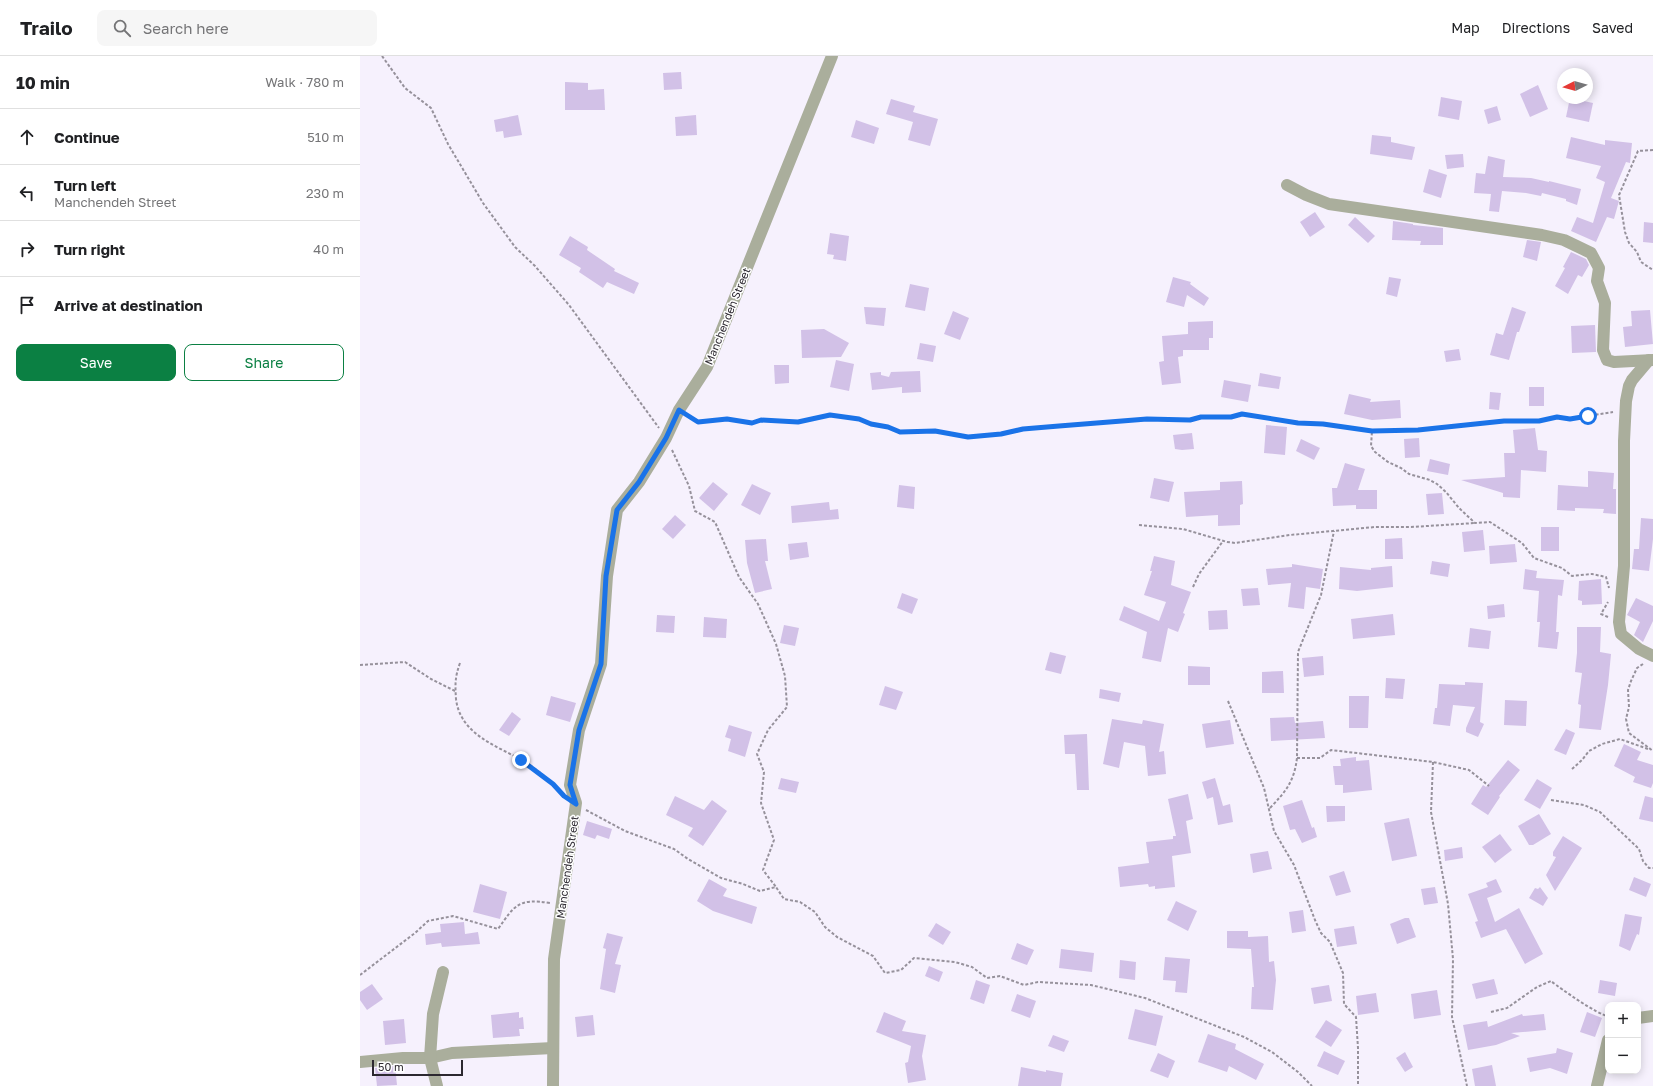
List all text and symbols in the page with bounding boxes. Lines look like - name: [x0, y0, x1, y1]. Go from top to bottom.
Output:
- search box: [97, 10, 377, 46]
- text: Trailo: [20, 16, 73, 39]
- icon: search: [111, 17, 133, 39]
- text: Search here: [143, 19, 229, 37]
- text: Map: [1451, 19, 1480, 36]
- text: Directions: [1502, 19, 1570, 36]
- text: Saved: [1592, 19, 1633, 36]
- north arrow: [1557, 68, 1593, 104]
- text: 10 min: [16, 72, 70, 93]
- text: Walk · 780 m: [265, 74, 344, 90]
- icon: ahead: [16, 126, 38, 148]
- text: Continue: [54, 128, 120, 146]
- text: 510 m: [307, 129, 344, 145]
- text: Turn left: [54, 176, 116, 194]
- icon: left: [16, 182, 38, 204]
- text: 230 m: [306, 185, 344, 201]
- text: Manchendeh Street: [54, 194, 176, 210]
- icon: right: [16, 238, 38, 260]
- text: Turn right: [54, 240, 125, 258]
- text: 40 m: [313, 241, 344, 257]
- street label: Manchendeh Street: [702, 266, 752, 366]
- icon: arrive: [16, 294, 38, 316]
- text: Arrive at destination: [54, 296, 203, 314]
- button: Save: [16, 344, 176, 381]
- button: Share: [184, 344, 344, 381]
- route start: [1579, 407, 1597, 425]
- route end: [512, 751, 530, 769]
- street label: Manchendeh Street: [553, 815, 581, 919]
- map controls: [1605, 1002, 1641, 1074]
- button: +: [1605, 1002, 1641, 1038]
- button: −: [1605, 1038, 1641, 1074]
- scale bar: [372, 1058, 463, 1077]
- text: 50 m: [378, 1060, 404, 1073]

